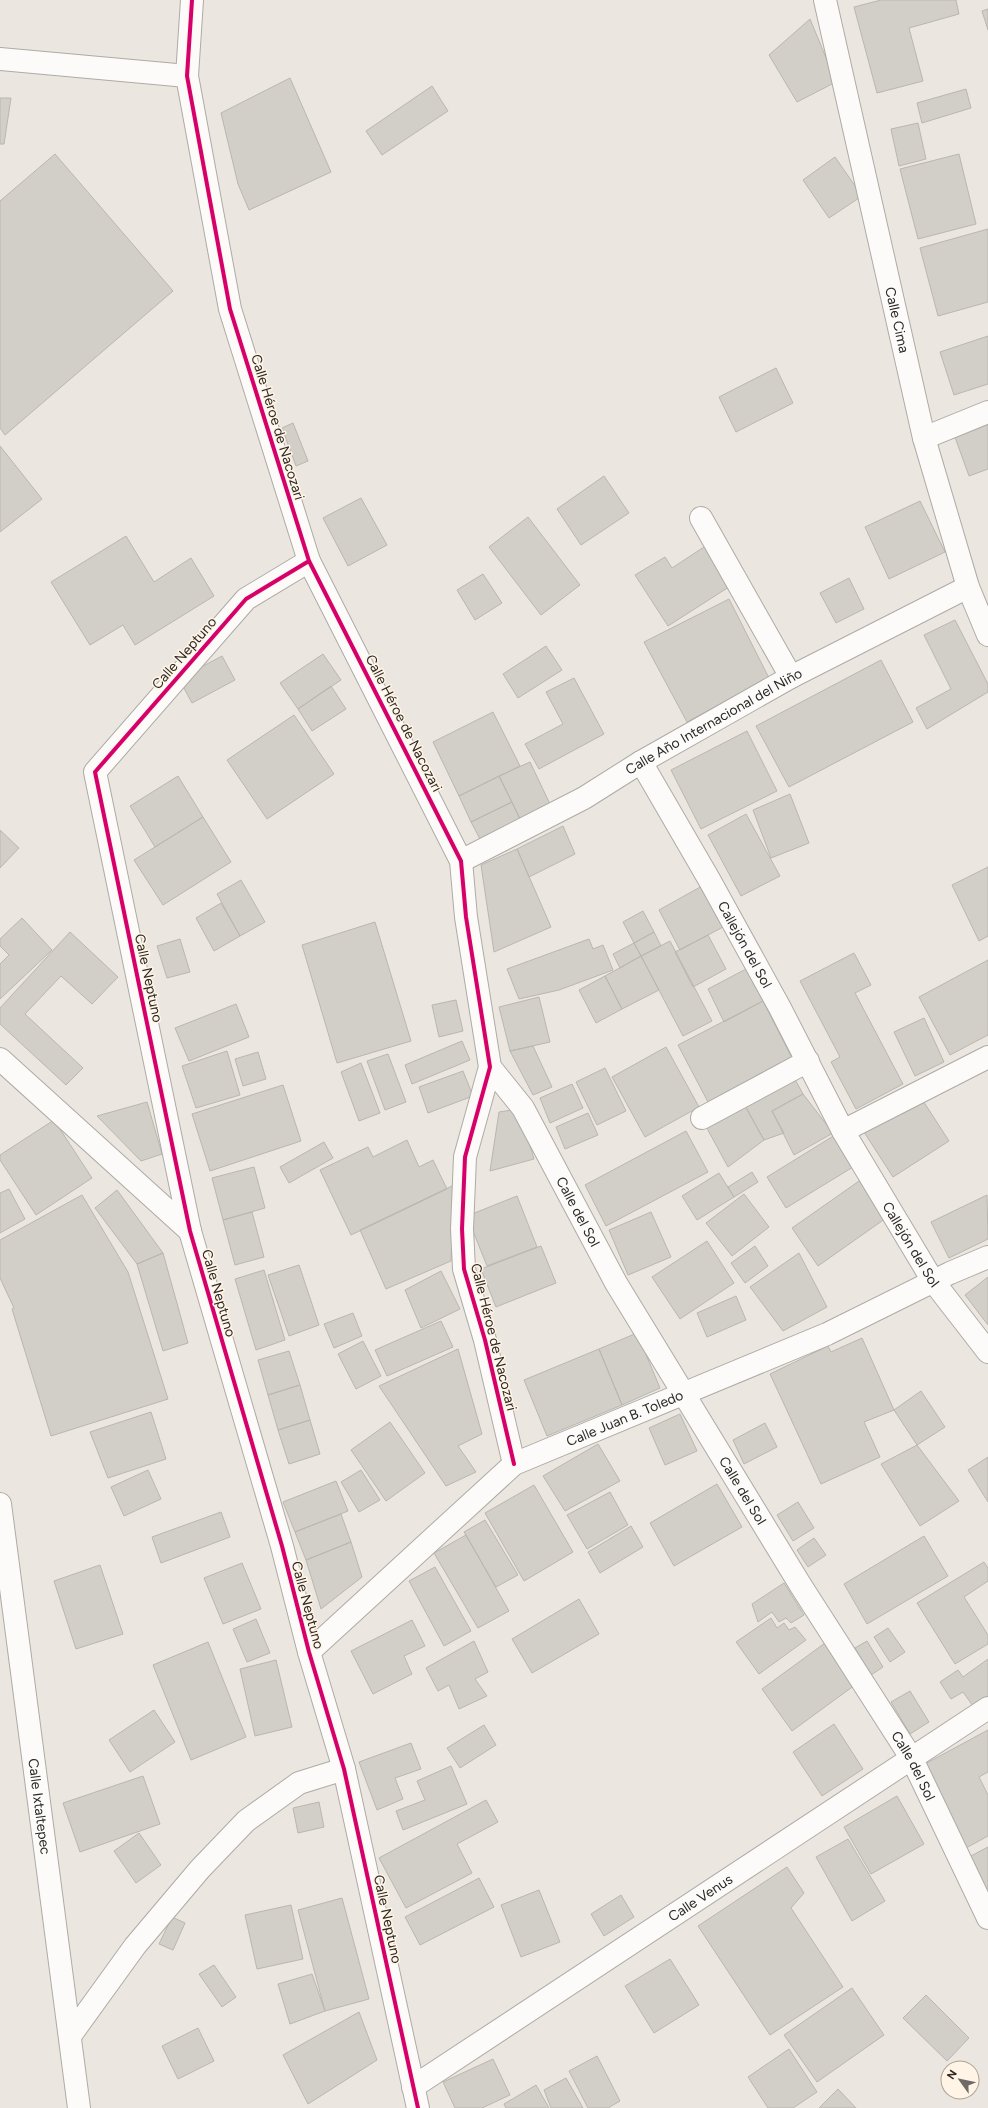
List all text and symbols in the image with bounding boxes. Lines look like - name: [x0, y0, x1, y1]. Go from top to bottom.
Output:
- street label: Calle Cima: [881, 285, 912, 355]
- street label: Calle Héroe de Nacozari: [247, 352, 308, 502]
- street label: Calle Neptuno: [148, 614, 220, 693]
- street label: Calle Héroe de Nacozari: [362, 652, 446, 795]
- street label: Calle Año Internacional del Niño: [622, 665, 805, 779]
- street label: Callejón del Sol: [714, 898, 775, 991]
- street label: Calle Neptuno: [131, 932, 166, 1024]
- street label: Calle del Sol: [552, 1174, 603, 1250]
- street label: Callejón del Sol: [878, 1199, 943, 1291]
- street label: Calle Neptuno: [198, 1247, 239, 1339]
- street label: Calle Héroe de Nacozari: [467, 1262, 520, 1413]
- street label: Calle Juan B. Toledo: [564, 1387, 686, 1450]
- street label: Calle del Sol: [715, 1454, 770, 1528]
- street label: Calle Neptuno: [288, 1559, 327, 1651]
- street label: Calle del Sol: [887, 1728, 939, 1804]
- street label: Calle Ixtaltepec: [24, 1757, 54, 1856]
- street label: Calle Venus: [665, 1871, 736, 1925]
- street label: Calle Neptuno: [370, 1873, 405, 1965]
- north arrow: [940, 2060, 980, 2100]
- text: N: [944, 2068, 960, 2082]

